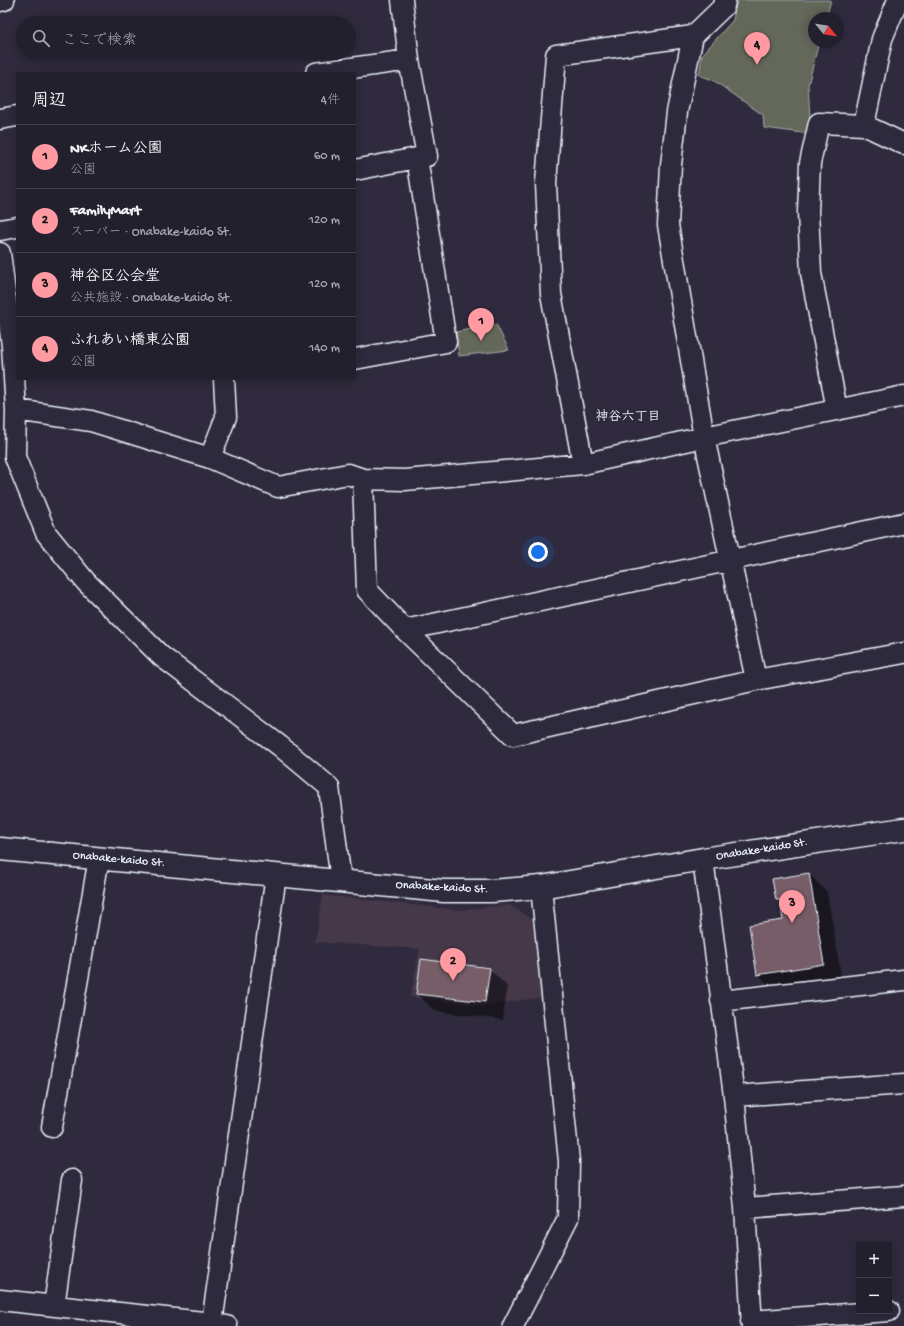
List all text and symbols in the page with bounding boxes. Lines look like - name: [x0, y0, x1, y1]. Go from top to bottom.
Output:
- north arrow: [808, 12, 844, 48]
- search box: [16, 16, 356, 60]
- icon: search: [30, 27, 52, 49]
- text: ここで検索: [62, 32, 137, 50]
- pin: 4: [744, 32, 770, 65]
- text: 周辺: [32, 92, 66, 112]
- text: 4件: [321, 93, 340, 108]
- text: NKホーム公園: [70, 140, 162, 158]
- text: 1: [42, 149, 48, 164]
- text: 60 m: [314, 149, 340, 164]
- text: 公園: [70, 163, 96, 178]
- text: FamilyMart: [70, 202, 141, 220]
- text: 2: [42, 213, 48, 228]
- text: 120 m: [309, 213, 340, 228]
- text: スーパー · Onabake-kaido St.: [70, 225, 232, 240]
- text: 神谷区公会堂: [70, 268, 160, 286]
- text: 3: [42, 277, 48, 292]
- text: 120 m: [309, 277, 340, 292]
- text: 公共施設 · Onabake-kaido St.: [70, 291, 233, 306]
- pin: 1: [468, 308, 494, 341]
- text: ふれあい橋東公園: [70, 332, 190, 350]
- text: 4: [42, 341, 48, 356]
- text: 140 m: [309, 341, 340, 356]
- text: 公園: [70, 355, 96, 370]
- district label: 神谷六丁目: [595, 409, 661, 425]
- your location: [528, 542, 548, 562]
- street label: Onabake-kaido St.: [715, 836, 809, 864]
- street label: Onabake-kaido St.: [72, 849, 166, 871]
- street label: Onabake-kaido St.: [395, 879, 489, 897]
- pin: 3: [779, 890, 805, 923]
- pin: 2: [440, 948, 466, 981]
- map controls: [856, 1242, 892, 1314]
- button: +: [856, 1242, 892, 1278]
- button: −: [856, 1278, 892, 1314]

